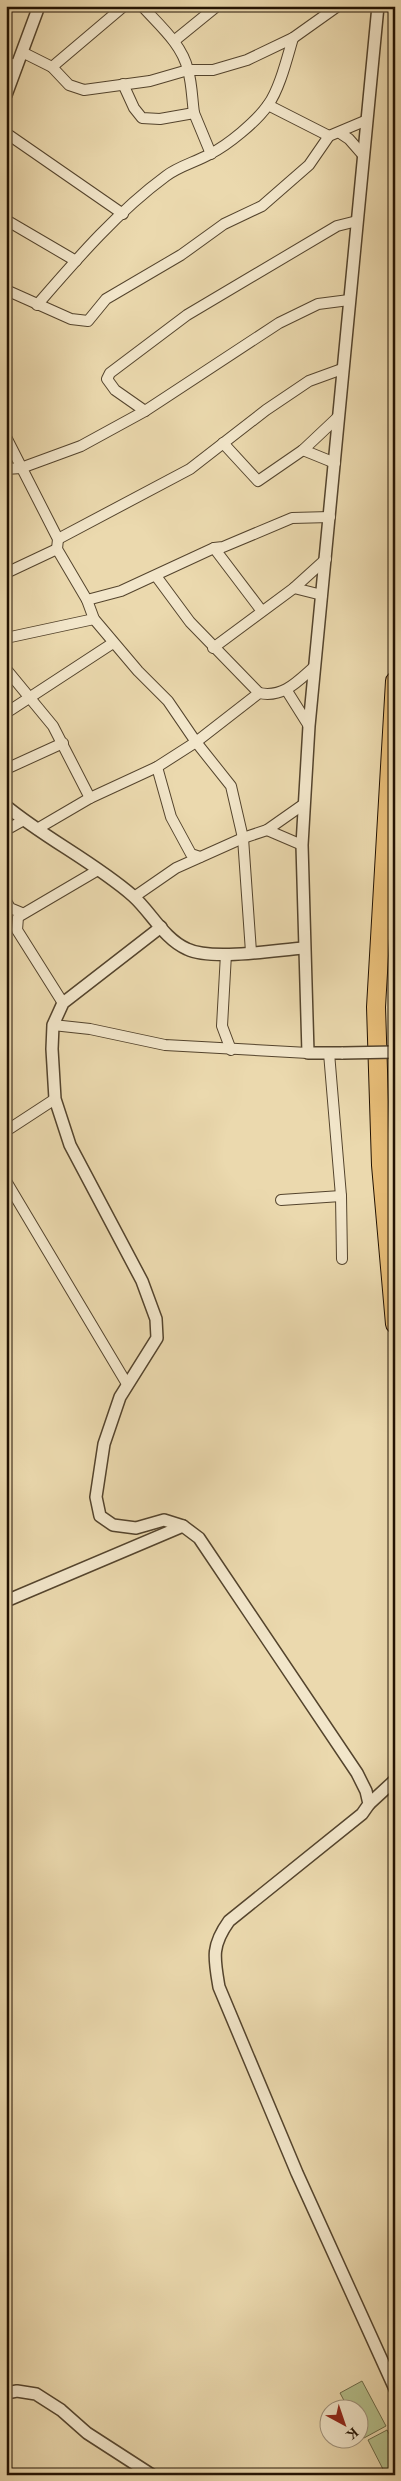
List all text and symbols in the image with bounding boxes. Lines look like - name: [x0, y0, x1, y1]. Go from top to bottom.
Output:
- north arrow: [318, 2398, 368, 2448]
- text: K: [341, 2423, 362, 2445]

